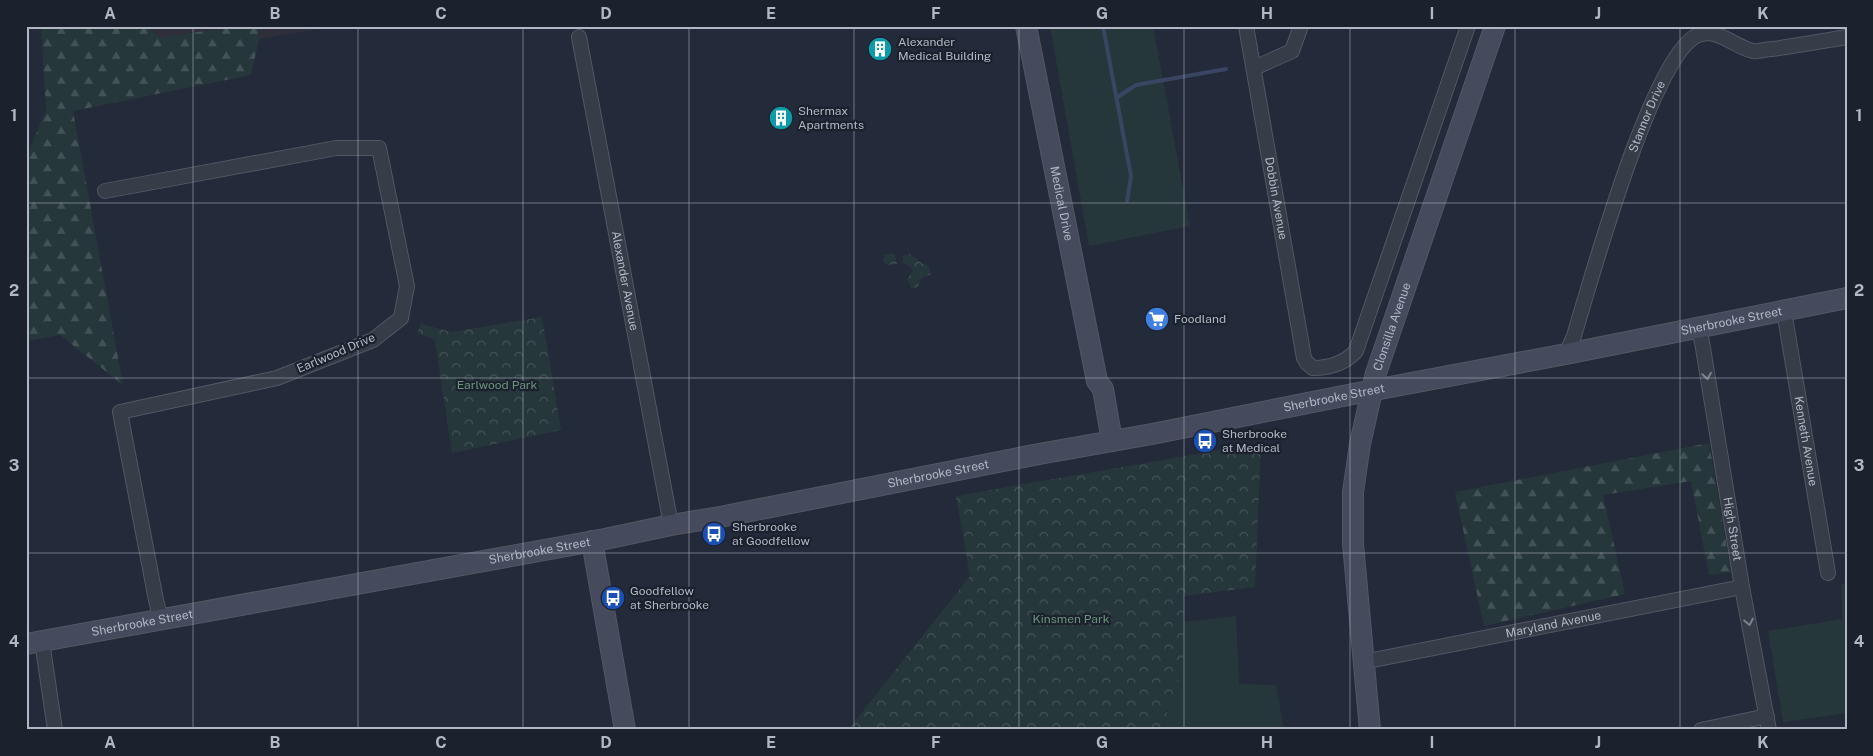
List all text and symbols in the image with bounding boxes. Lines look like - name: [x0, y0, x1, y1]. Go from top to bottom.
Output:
- text: A: [104, 4, 116, 23]
- text: B: [270, 4, 281, 23]
- text: C: [435, 4, 447, 23]
- text: D: [600, 4, 612, 23]
- text: E: [766, 4, 776, 23]
- text: F: [931, 4, 941, 23]
- text: G: [1096, 4, 1108, 23]
- text: H: [1261, 4, 1273, 23]
- text: I: [1430, 4, 1434, 23]
- text: J: [1595, 4, 1601, 23]
- text: K: [1757, 4, 1769, 23]
- place label: Alexander Medical Building: [898, 35, 991, 63]
- building icon: Alexander Medical Building: [867, 36, 893, 62]
- street label: Stannor Drive: [1626, 78, 1668, 154]
- place label: Shermax Apartments: [798, 104, 864, 132]
- building icon: Shermax Apartments: [768, 105, 794, 131]
- text: 1: [11, 106, 17, 125]
- text: 1: [1856, 106, 1862, 125]
- street label: Dobbin Avenue: [1262, 156, 1290, 241]
- street label: Medical Drive: [1047, 165, 1076, 242]
- street label: Alexander Avenue: [609, 230, 641, 332]
- text: 2: [9, 281, 19, 300]
- street label: Clonsilla Avenue: [1370, 281, 1414, 373]
- text: 2: [1854, 281, 1864, 300]
- street label: Sherbrooke Street: [1680, 304, 1784, 338]
- supermarket icon: Foodland: [1144, 306, 1170, 332]
- place label: Foodland: [1174, 312, 1226, 326]
- street label: Earlwood Drive: [295, 330, 377, 376]
- one-way arrow: [1702, 372, 1712, 380]
- park label: Earlwood Park: [457, 378, 538, 392]
- street label: Sherbrooke Street: [1282, 381, 1386, 415]
- street label: Kenneth Avenue: [1791, 395, 1820, 487]
- place label: Sherbrooke at Medical: [1222, 427, 1287, 455]
- bus stop icon: Sherbrooke at Medical: [1192, 428, 1218, 454]
- text: 3: [9, 456, 19, 475]
- text: 3: [1854, 456, 1864, 475]
- street label: Sherbrooke Street: [886, 457, 990, 491]
- street label: High Street: [1720, 496, 1745, 562]
- place label: Sherbrooke at Goodfellow: [732, 520, 810, 548]
- bus stop icon: Sherbrooke at Goodfellow: [701, 521, 727, 547]
- street label: Sherbrooke Street: [488, 535, 592, 567]
- place label: Goodfellow at Sherbrooke: [630, 584, 709, 612]
- bus stop icon: Goodfellow at Sherbrooke: [600, 585, 626, 611]
- street label: Sherbrooke Street: [90, 607, 194, 639]
- street label: Maryland Avenue: [1504, 608, 1602, 641]
- park label: Kinsmen Park: [1033, 612, 1110, 626]
- one-way arrow: [1743, 618, 1754, 627]
- text: 4: [9, 632, 20, 651]
- text: 4: [1854, 632, 1865, 651]
- text: A: [104, 733, 116, 752]
- text: B: [270, 733, 281, 752]
- text: C: [435, 733, 447, 752]
- text: D: [600, 733, 612, 752]
- text: E: [766, 733, 776, 752]
- text: F: [931, 733, 941, 752]
- text: G: [1096, 733, 1108, 752]
- text: H: [1261, 733, 1273, 752]
- text: I: [1430, 733, 1434, 752]
- text: J: [1595, 733, 1601, 752]
- text: K: [1757, 733, 1769, 752]

